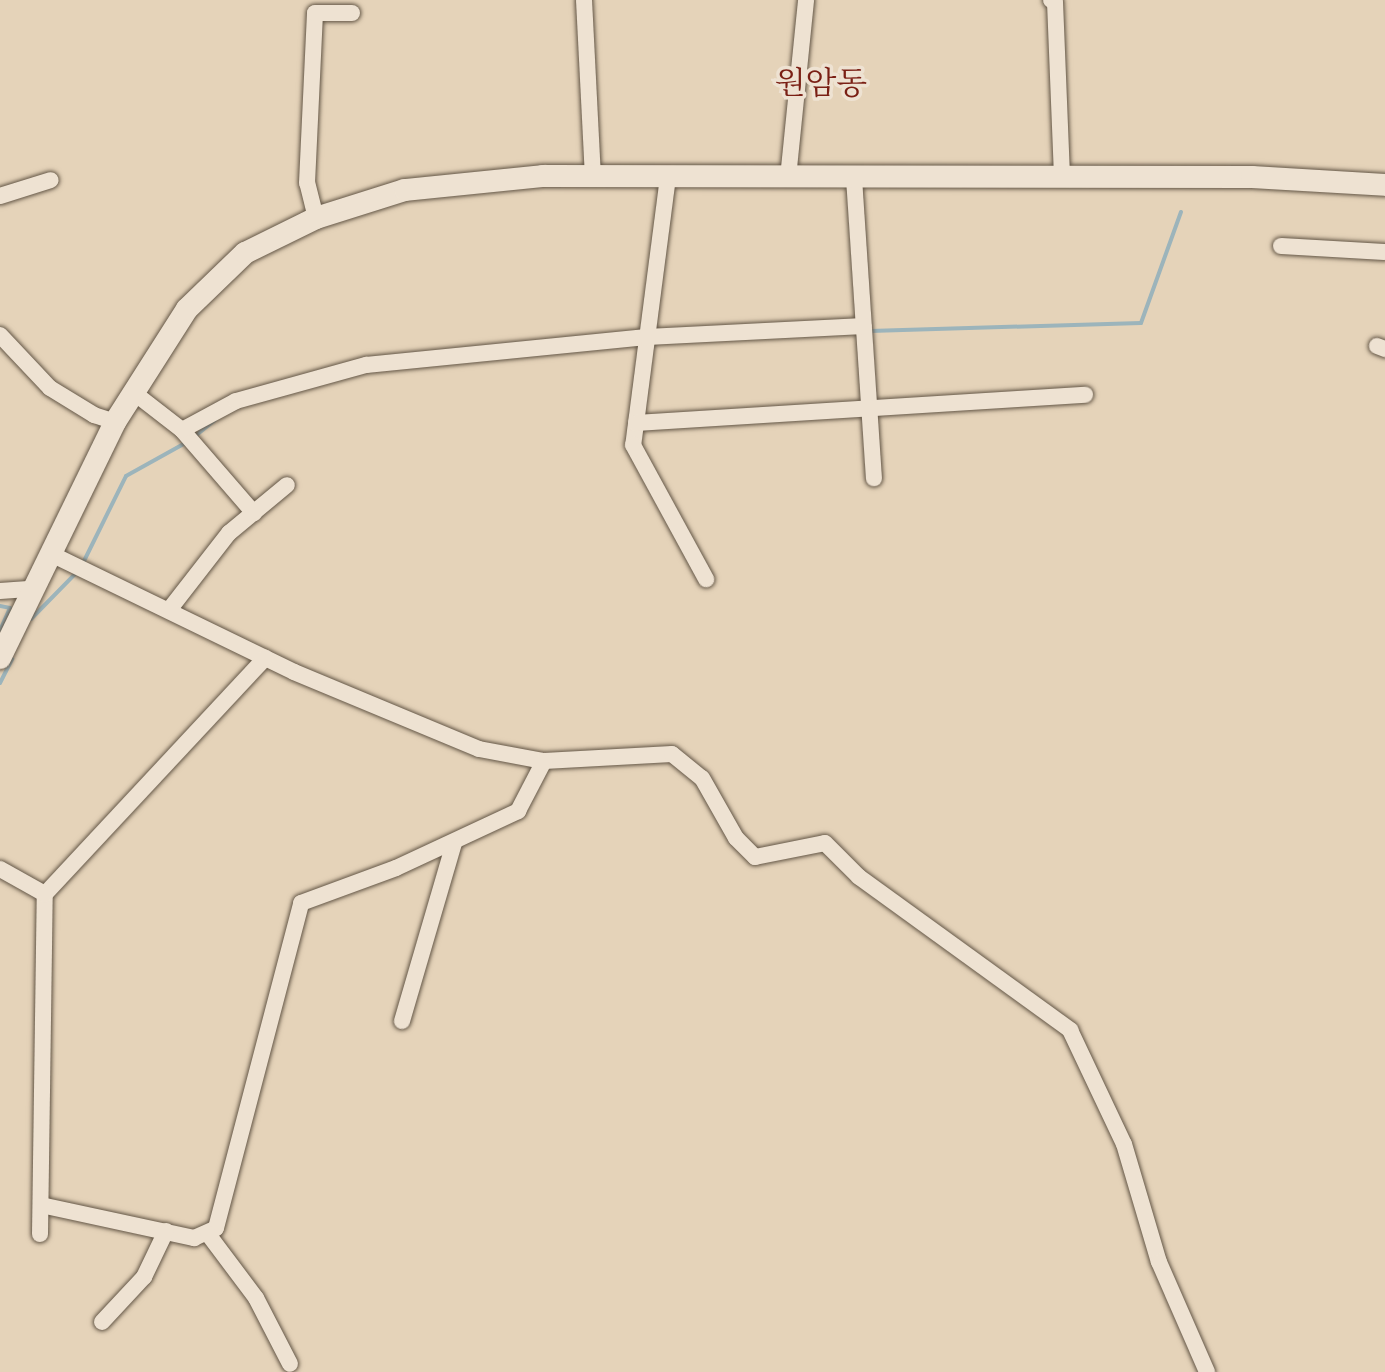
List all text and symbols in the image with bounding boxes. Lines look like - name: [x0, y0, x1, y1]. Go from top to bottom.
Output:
- district label: 원암동: [775, 67, 867, 105]

